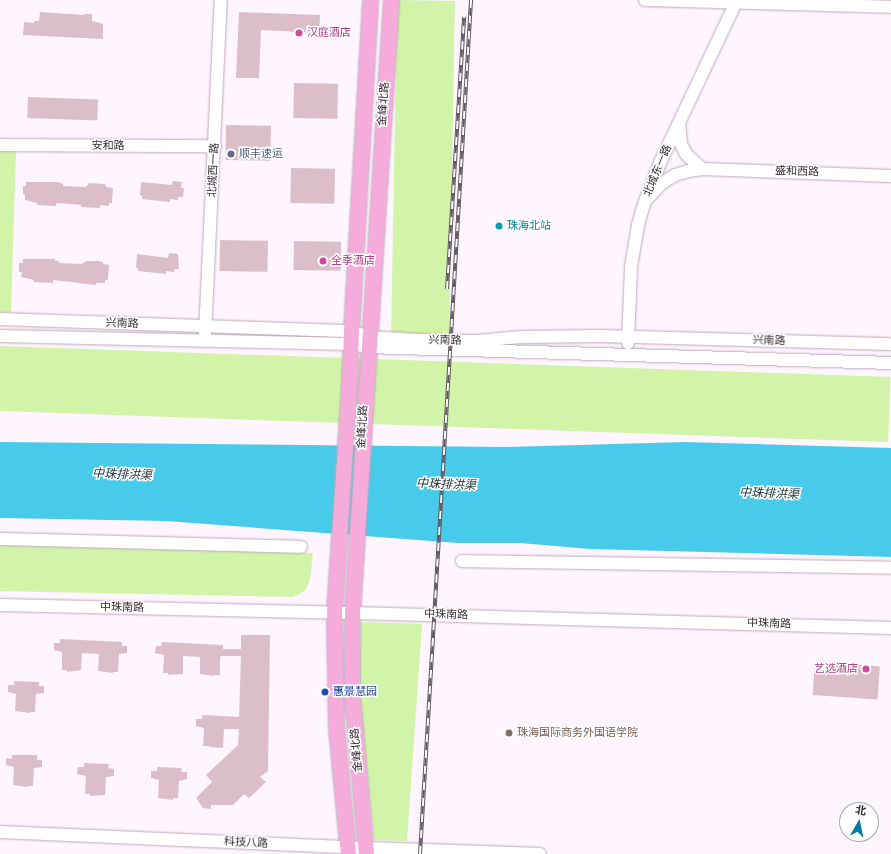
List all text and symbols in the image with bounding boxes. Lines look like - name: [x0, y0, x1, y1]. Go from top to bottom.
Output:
- place label: 汉庭酒店: [307, 26, 351, 40]
- marker: 汉庭酒店: [294, 28, 304, 38]
- street label: 金峰北路: [376, 82, 392, 126]
- street label: 安和路: [92, 139, 124, 153]
- street label: 北城西一路: [206, 142, 222, 198]
- street label: 北城东一路: [641, 143, 675, 199]
- place label: 顺丰速运: [239, 147, 283, 161]
- marker: 顺丰速运: [226, 149, 236, 159]
- street label: 盛和西路: [775, 165, 819, 179]
- place label: 珠海北站: [507, 219, 551, 233]
- marker: 珠海北站: [494, 221, 504, 231]
- place label: 全季酒店: [331, 254, 375, 268]
- marker: 全季酒店: [318, 256, 328, 266]
- street label: 兴南路: [105, 317, 139, 331]
- street label: 兴南路: [428, 334, 462, 348]
- street label: 兴南路: [752, 334, 786, 348]
- street label: 金峰北路: [355, 405, 371, 449]
- water label: 中珠排洪渠: [92, 467, 152, 483]
- water label: 中珠排洪渠: [416, 477, 476, 493]
- water label: 中珠排洪渠: [739, 486, 799, 502]
- street label: 中珠南路: [100, 601, 144, 615]
- street label: 中珠南路: [424, 608, 468, 622]
- street label: 中珠南路: [747, 617, 791, 631]
- place label: 艺选酒店: [814, 662, 858, 676]
- marker: 艺选酒店: [861, 664, 871, 674]
- place label: 惠景慧园: [333, 685, 377, 699]
- marker: 惠景慧园: [320, 687, 330, 697]
- place label: 珠海国际商务外国语学院: [517, 726, 638, 740]
- street label: 金峰北路: [349, 728, 365, 772]
- marker: 珠海国际商务外国语学院: [504, 728, 514, 738]
- north arrow: [839, 802, 879, 842]
- text: 北: [854, 803, 867, 818]
- street label: 科技八路: [224, 835, 268, 851]

